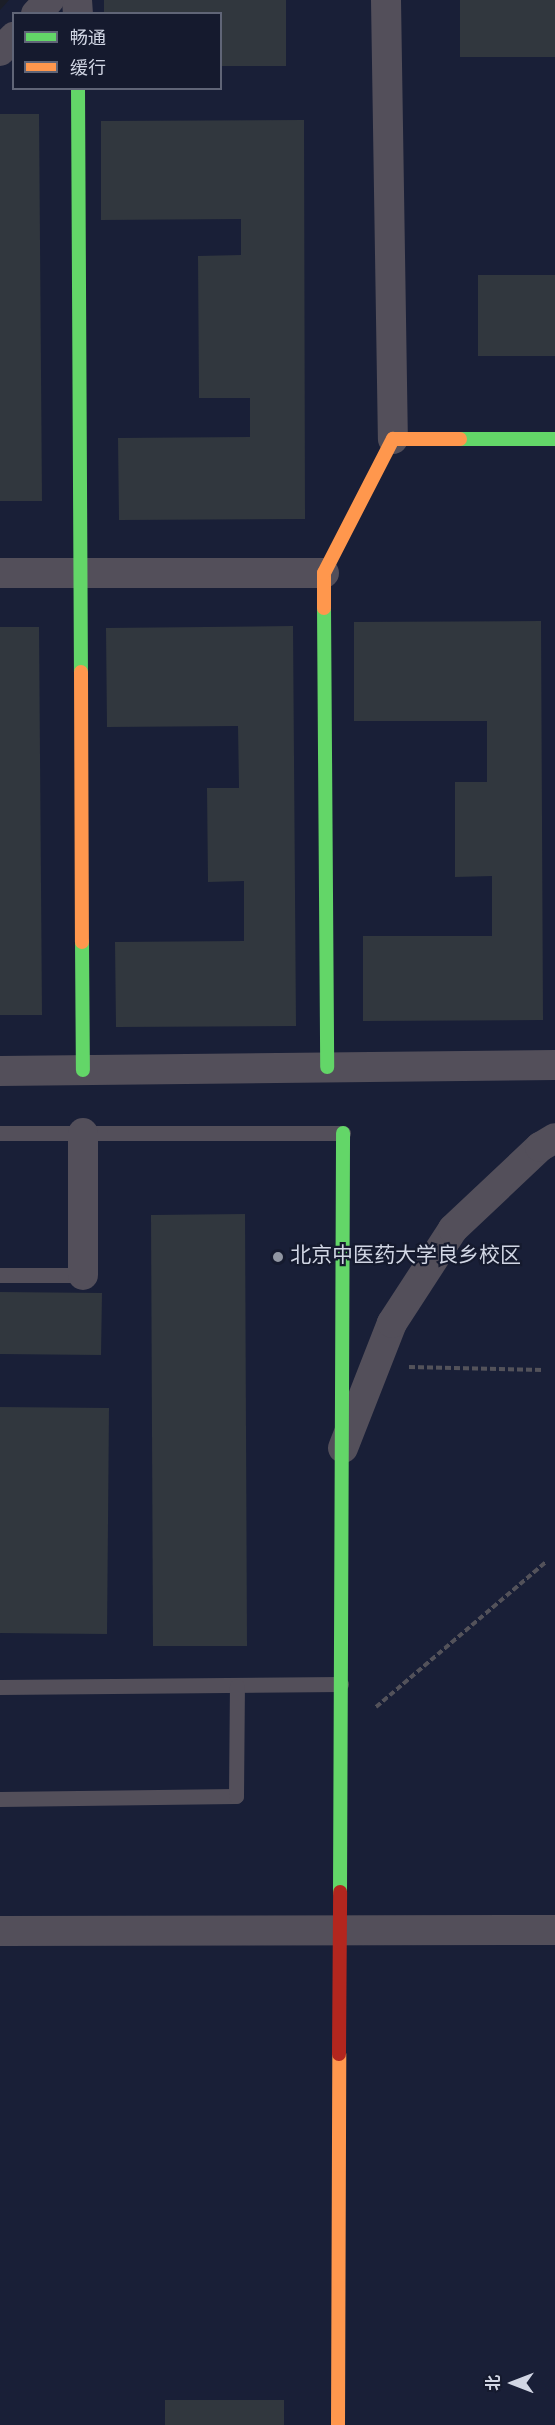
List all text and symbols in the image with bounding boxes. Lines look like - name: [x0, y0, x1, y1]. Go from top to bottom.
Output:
- legend: [12, 12, 222, 90]
- text: 畅通: [70, 28, 106, 51]
- text: 缓行: [70, 58, 106, 81]
- place label: 北京中医药大学良乡校区: [290, 1244, 521, 1270]
- marker: 北京中医药大学良乡校区: [271, 1250, 285, 1264]
- north arrow: [483, 2353, 543, 2413]
- text: 北: [485, 2375, 505, 2391]

